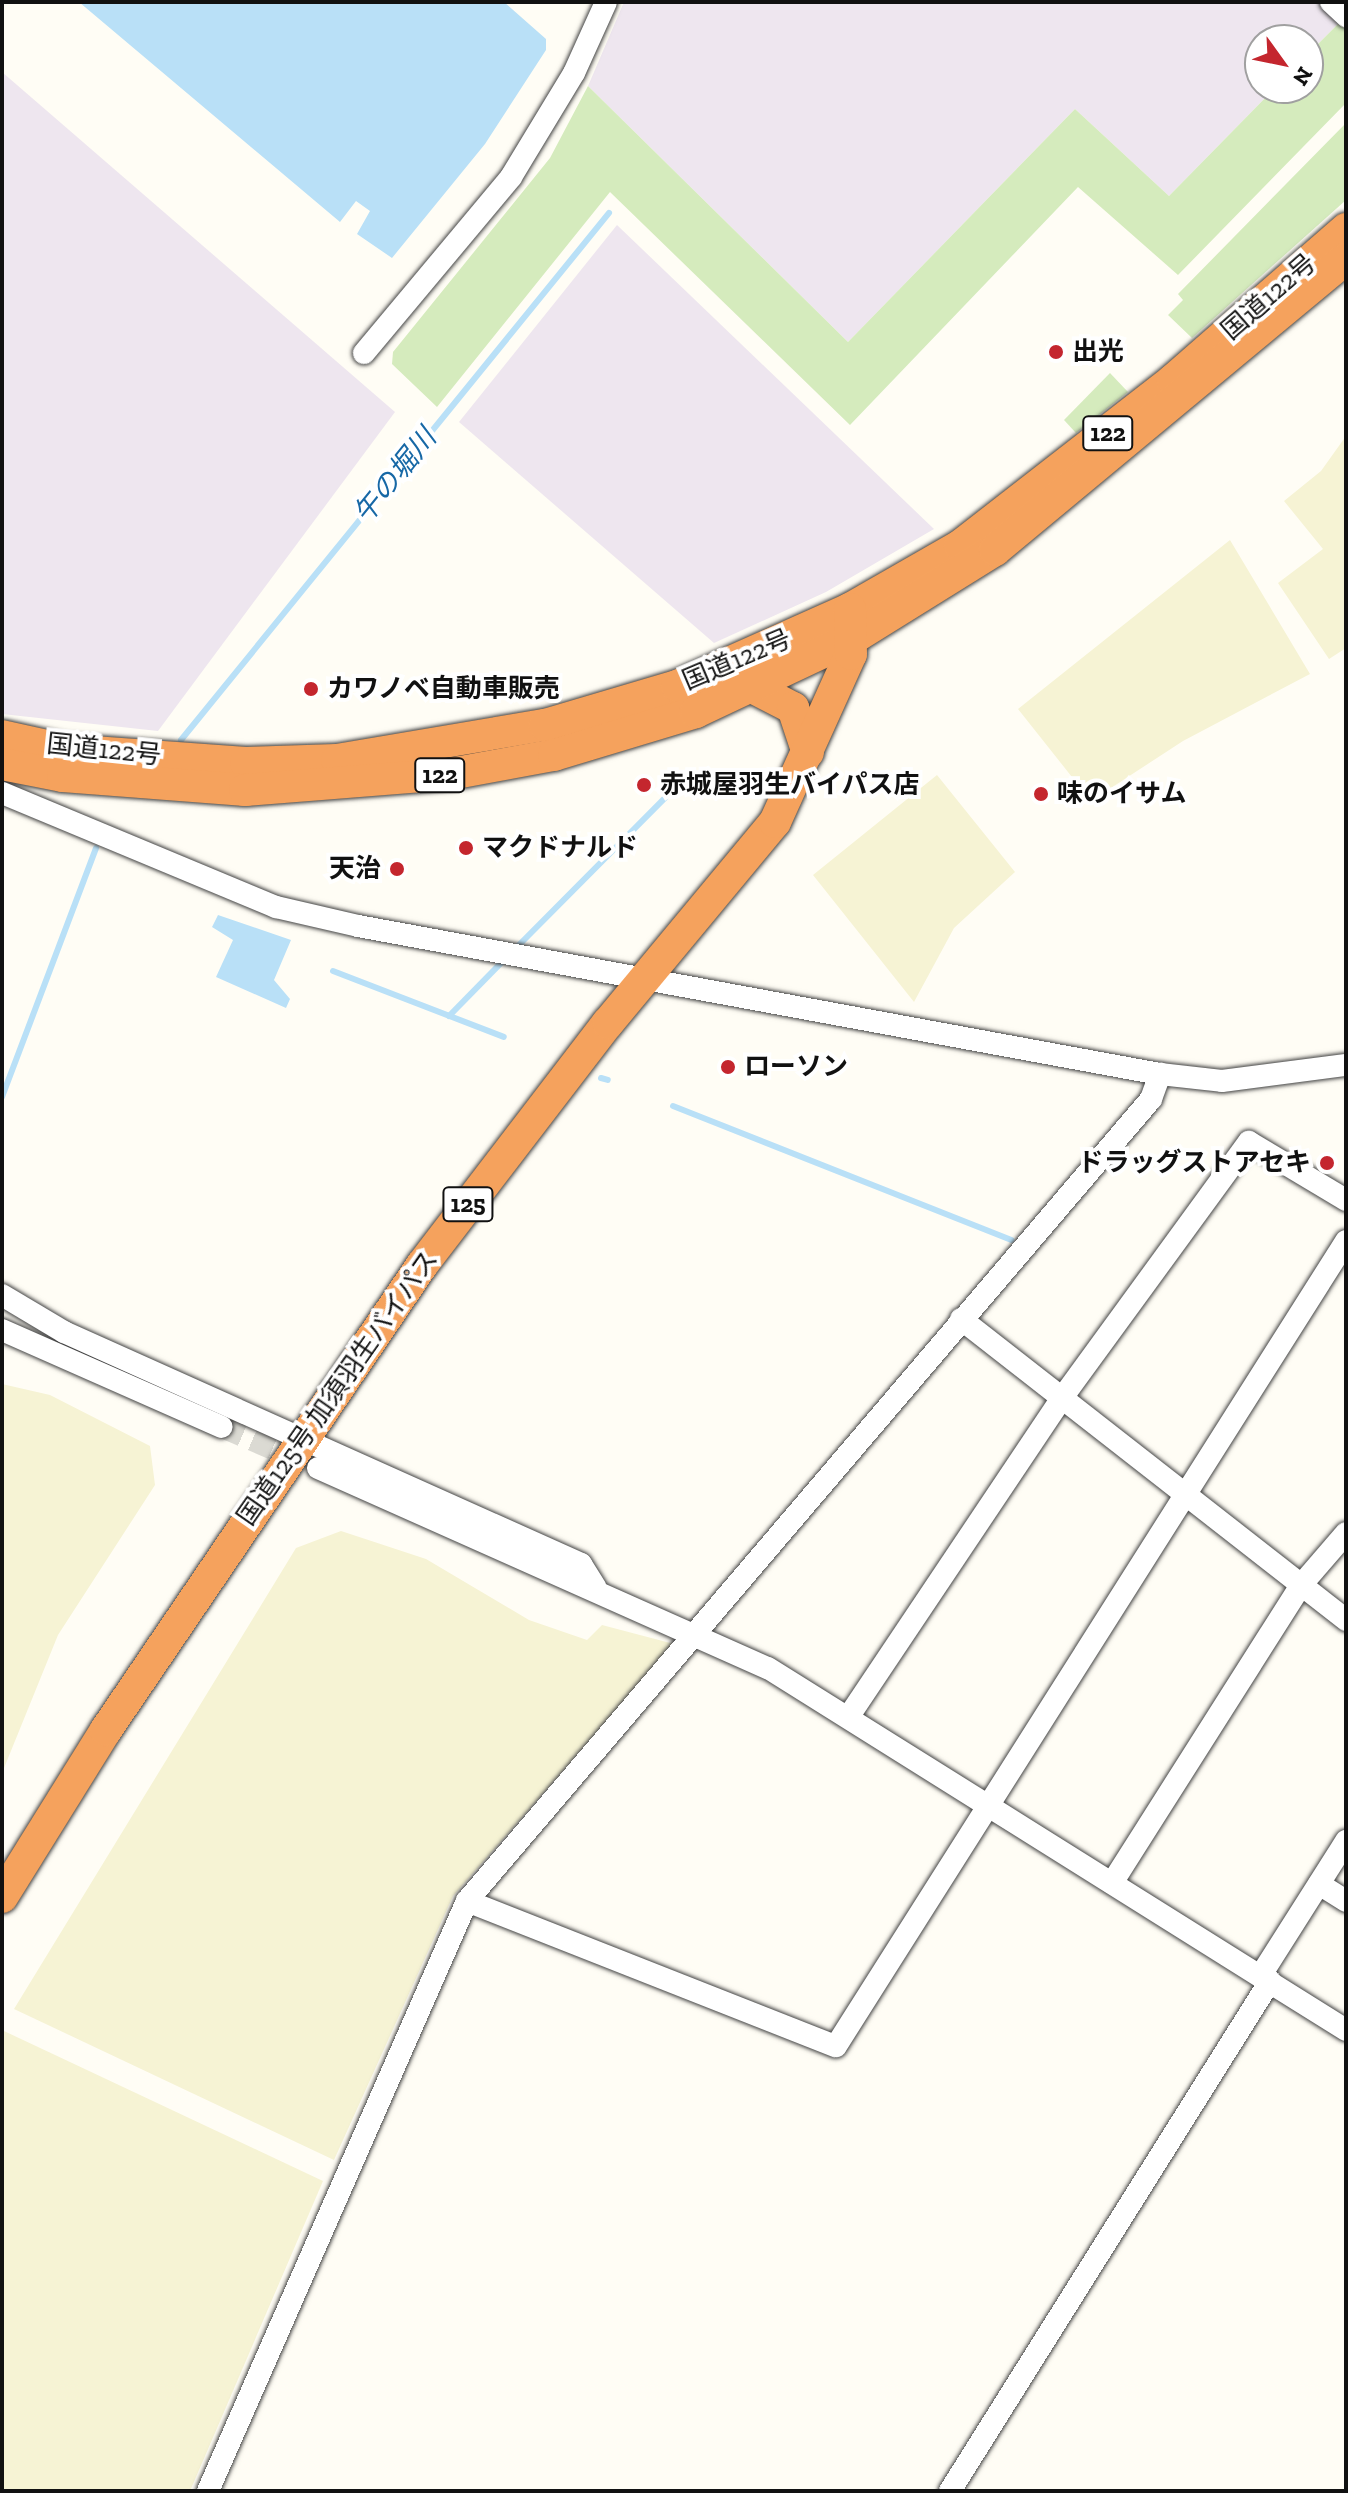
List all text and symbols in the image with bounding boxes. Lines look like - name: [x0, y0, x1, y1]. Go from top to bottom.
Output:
- north arrow: [1244, 24, 1324, 104]
- text: N: [1287, 62, 1319, 91]
- street label: 国道122号: [1215, 248, 1323, 346]
- place label: 出光: [1072, 336, 1124, 368]
- marker: 出光: [1047, 343, 1065, 361]
- road number: 122: [1082, 413, 1134, 453]
- water label: 午の堀川: [347, 422, 443, 530]
- street label: 国道122号: [678, 623, 796, 697]
- place label: カワノベ自動車販売: [327, 673, 561, 705]
- marker: カワノベ自動車販売: [302, 680, 320, 698]
- street label: 国道122号: [45, 728, 163, 772]
- road number: 122: [414, 755, 466, 795]
- place label: 赤城屋羽生バイパス店: [660, 769, 920, 801]
- marker: 赤城屋羽生バイパス店: [635, 776, 653, 794]
- place label: 味のイサム: [1057, 778, 1187, 810]
- marker: 味のイサム: [1032, 785, 1050, 803]
- place label: マクドナルド: [482, 832, 638, 864]
- marker: マクドナルド: [457, 839, 475, 857]
- place label: 天治: [329, 853, 381, 885]
- marker: 天治: [388, 860, 406, 878]
- place label: ローソン: [744, 1051, 848, 1083]
- marker: ローソン: [719, 1058, 737, 1076]
- place label: ドラッグストアセキ: [1077, 1147, 1311, 1179]
- marker: ドラッグストアセキ: [1318, 1154, 1336, 1172]
- road number: 125: [442, 1184, 494, 1224]
- street label: 国道125号 加須羽生バイパス: [231, 1244, 445, 1532]

